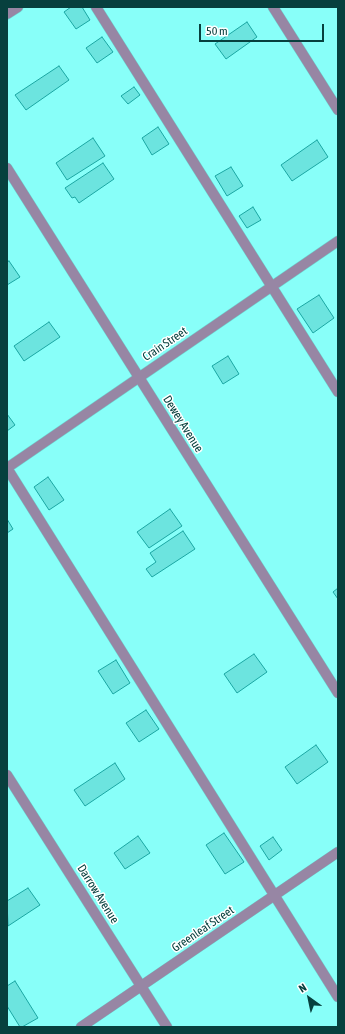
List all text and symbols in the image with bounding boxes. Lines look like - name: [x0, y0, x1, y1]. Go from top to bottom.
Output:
- scale bar: [201, 16, 326, 42]
- text: 50 m: [206, 24, 228, 38]
- street label: Crain Street: [140, 324, 190, 364]
- street label: Dewey Avenue: [160, 393, 206, 455]
- street label: Darrow Avenue: [74, 862, 122, 926]
- street label: Greenleaf Street: [169, 903, 237, 955]
- north arrow: [289, 978, 329, 1018]
- text: N: [296, 981, 308, 995]

